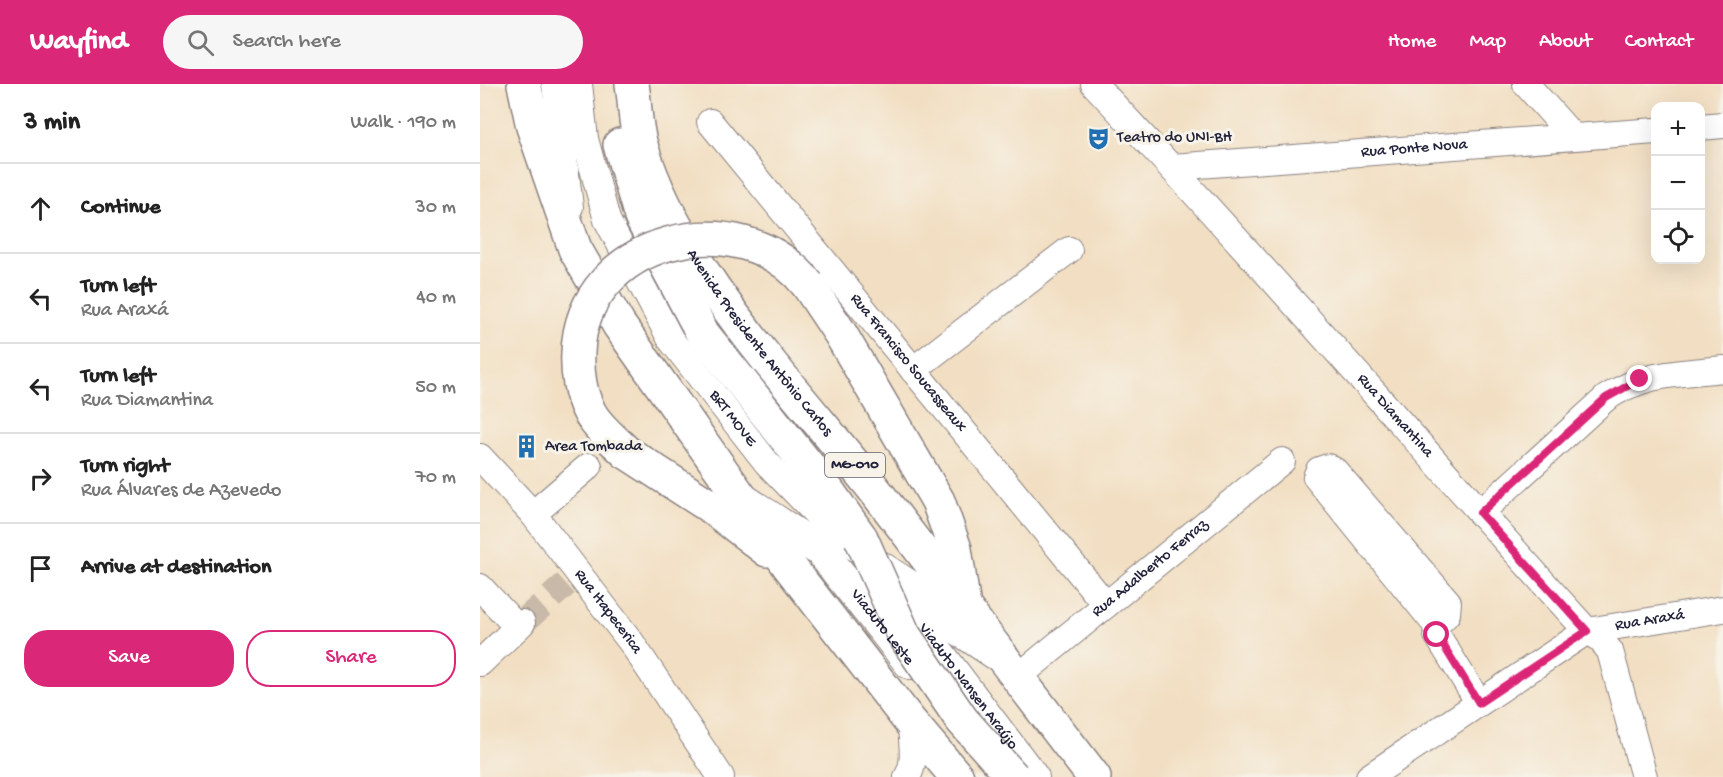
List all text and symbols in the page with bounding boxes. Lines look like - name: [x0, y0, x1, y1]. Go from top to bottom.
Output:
- search box: [163, 15, 583, 69]
- text: Wayfind: [30, 26, 127, 59]
- icon: search: [184, 26, 217, 59]
- text: Search here: [232, 29, 341, 55]
- text: Home: [1388, 30, 1436, 55]
- text: Map: [1469, 30, 1506, 55]
- text: About: [1539, 30, 1592, 55]
- text: Contact: [1625, 30, 1693, 55]
- map controls: [1651, 102, 1705, 264]
- button: +: [1651, 102, 1705, 156]
- text: 3 min: [24, 108, 80, 139]
- text: Walk · 190 m: [350, 112, 456, 135]
- theatre icon: Teatro do UNI-BH: [1086, 125, 1112, 151]
- place label: Teatro do UNI-BH: [1116, 129, 1233, 148]
- street label: Rua Ponte Nova: [1360, 135, 1469, 162]
- button: −: [1651, 156, 1705, 210]
- icon: ahead: [24, 192, 57, 225]
- text: Continue: [81, 195, 161, 221]
- text: 30 m: [415, 197, 456, 220]
- button: locate: [1651, 210, 1705, 264]
- street label: Avenida Presidente Antônio Carlos: [682, 246, 837, 441]
- text: Turn left: [81, 274, 155, 300]
- icon: left: [24, 282, 57, 315]
- text: 40 m: [416, 287, 456, 310]
- street label: Rua Francisco Soucasseaux: [845, 290, 971, 437]
- text: Rua Araxá: [81, 300, 168, 323]
- text: Turn left: [81, 364, 155, 390]
- route end: [1626, 365, 1652, 391]
- street label: Rua Diamantina: [1352, 370, 1438, 463]
- icon: left: [24, 372, 57, 405]
- text: 50 m: [415, 377, 456, 400]
- street label: BRT MOVE: [704, 386, 761, 451]
- text: Rua Diamantina: [81, 390, 213, 413]
- building icon: Area Tombada: [514, 434, 540, 460]
- place label: Area Tombada: [545, 438, 644, 457]
- road number: MG-010: [825, 453, 885, 477]
- text: Turn right: [81, 454, 169, 480]
- icon: right: [24, 462, 57, 495]
- text: 70 m: [415, 467, 456, 490]
- text: Rua Álvares de Azevedo: [81, 480, 281, 503]
- street label: Rua Adalberto Ferraz: [1088, 515, 1213, 622]
- icon: arrive: [24, 552, 57, 585]
- text: Arrive at destination: [81, 555, 271, 581]
- street label: Rua Itapecerica: [570, 566, 646, 659]
- street label: Viaduto Leste: [845, 585, 918, 670]
- street label: Rua Araxá: [1614, 606, 1687, 636]
- street label: Viaduto Nansen Araújo: [913, 619, 1022, 754]
- route start: [1423, 621, 1449, 647]
- button: Save: [24, 630, 234, 687]
- button: Share: [246, 630, 456, 687]

